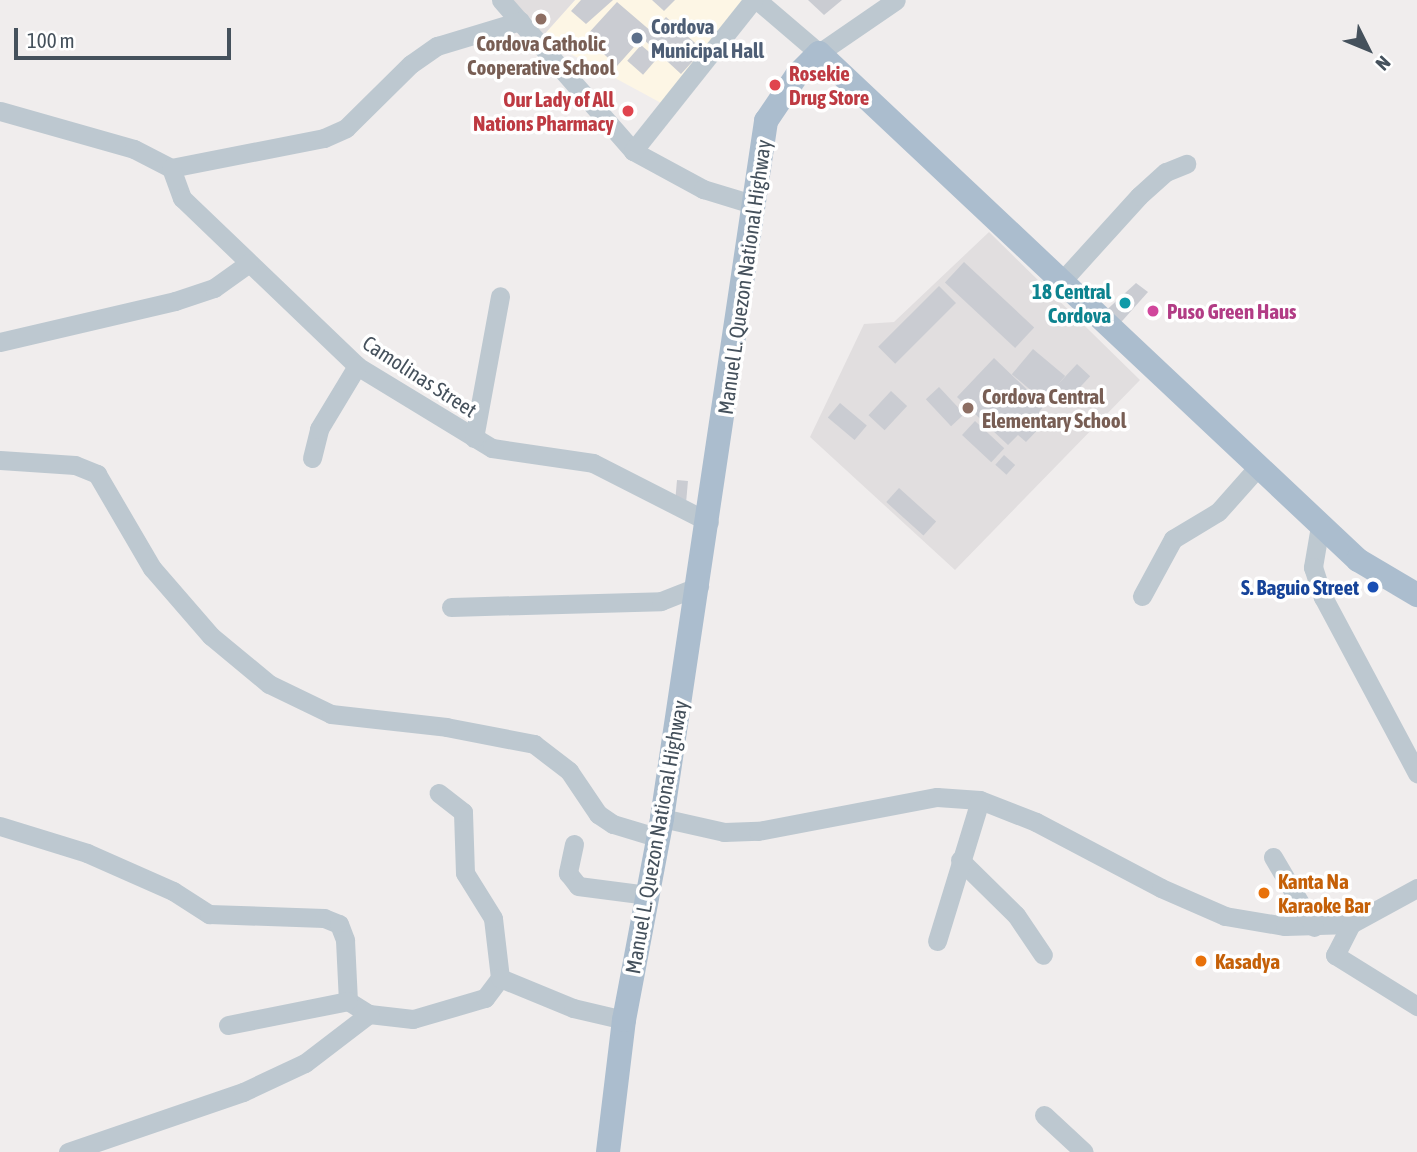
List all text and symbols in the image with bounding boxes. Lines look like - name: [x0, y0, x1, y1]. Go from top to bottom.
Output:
- marker: Cordova Catholic Cooperative School: [533, 11, 549, 27]
- place label: Cordova Municipal Hall: [651, 13, 764, 63]
- scale bar: [18, 14, 234, 58]
- north arrow: [1333, 14, 1403, 84]
- text: 100 m: [27, 28, 75, 52]
- place label: Cordova Catholic Cooperative School: [467, 30, 615, 80]
- marker: Cordova Municipal Hall: [629, 30, 645, 46]
- text: N: [1371, 52, 1395, 75]
- place label: Rosekie Drug Store: [789, 60, 869, 110]
- marker: Rosekie Drug Store: [767, 77, 783, 93]
- place label: Our Lady of All Nations Pharmacy: [473, 86, 614, 136]
- marker: Our Lady of All Nations Pharmacy: [620, 103, 636, 119]
- street label: Manuel L. Quezon National Highway: [712, 138, 776, 416]
- place label: 18 Central Cordova: [1032, 278, 1111, 328]
- marker: 18 Central Cordova: [1117, 295, 1133, 311]
- place label: Puso Green Haus: [1167, 298, 1296, 324]
- marker: Puso Green Haus: [1145, 303, 1161, 319]
- street label: Camolinas Street: [358, 330, 482, 422]
- place label: Cordova Central Elementary School: [982, 383, 1126, 433]
- marker: Cordova Central Elementary School: [960, 400, 976, 416]
- place label: S. Baguio Street: [1241, 574, 1359, 600]
- marker: S. Baguio Street: [1365, 579, 1381, 595]
- street label: Manuel L. Quezon National Highway: [620, 698, 692, 976]
- place label: Kanta Na Karaoke Bar: [1278, 868, 1370, 918]
- marker: Kanta Na Karaoke Bar: [1256, 885, 1272, 901]
- place label: Kasadya: [1215, 948, 1280, 974]
- marker: Kasadya: [1193, 953, 1209, 969]

